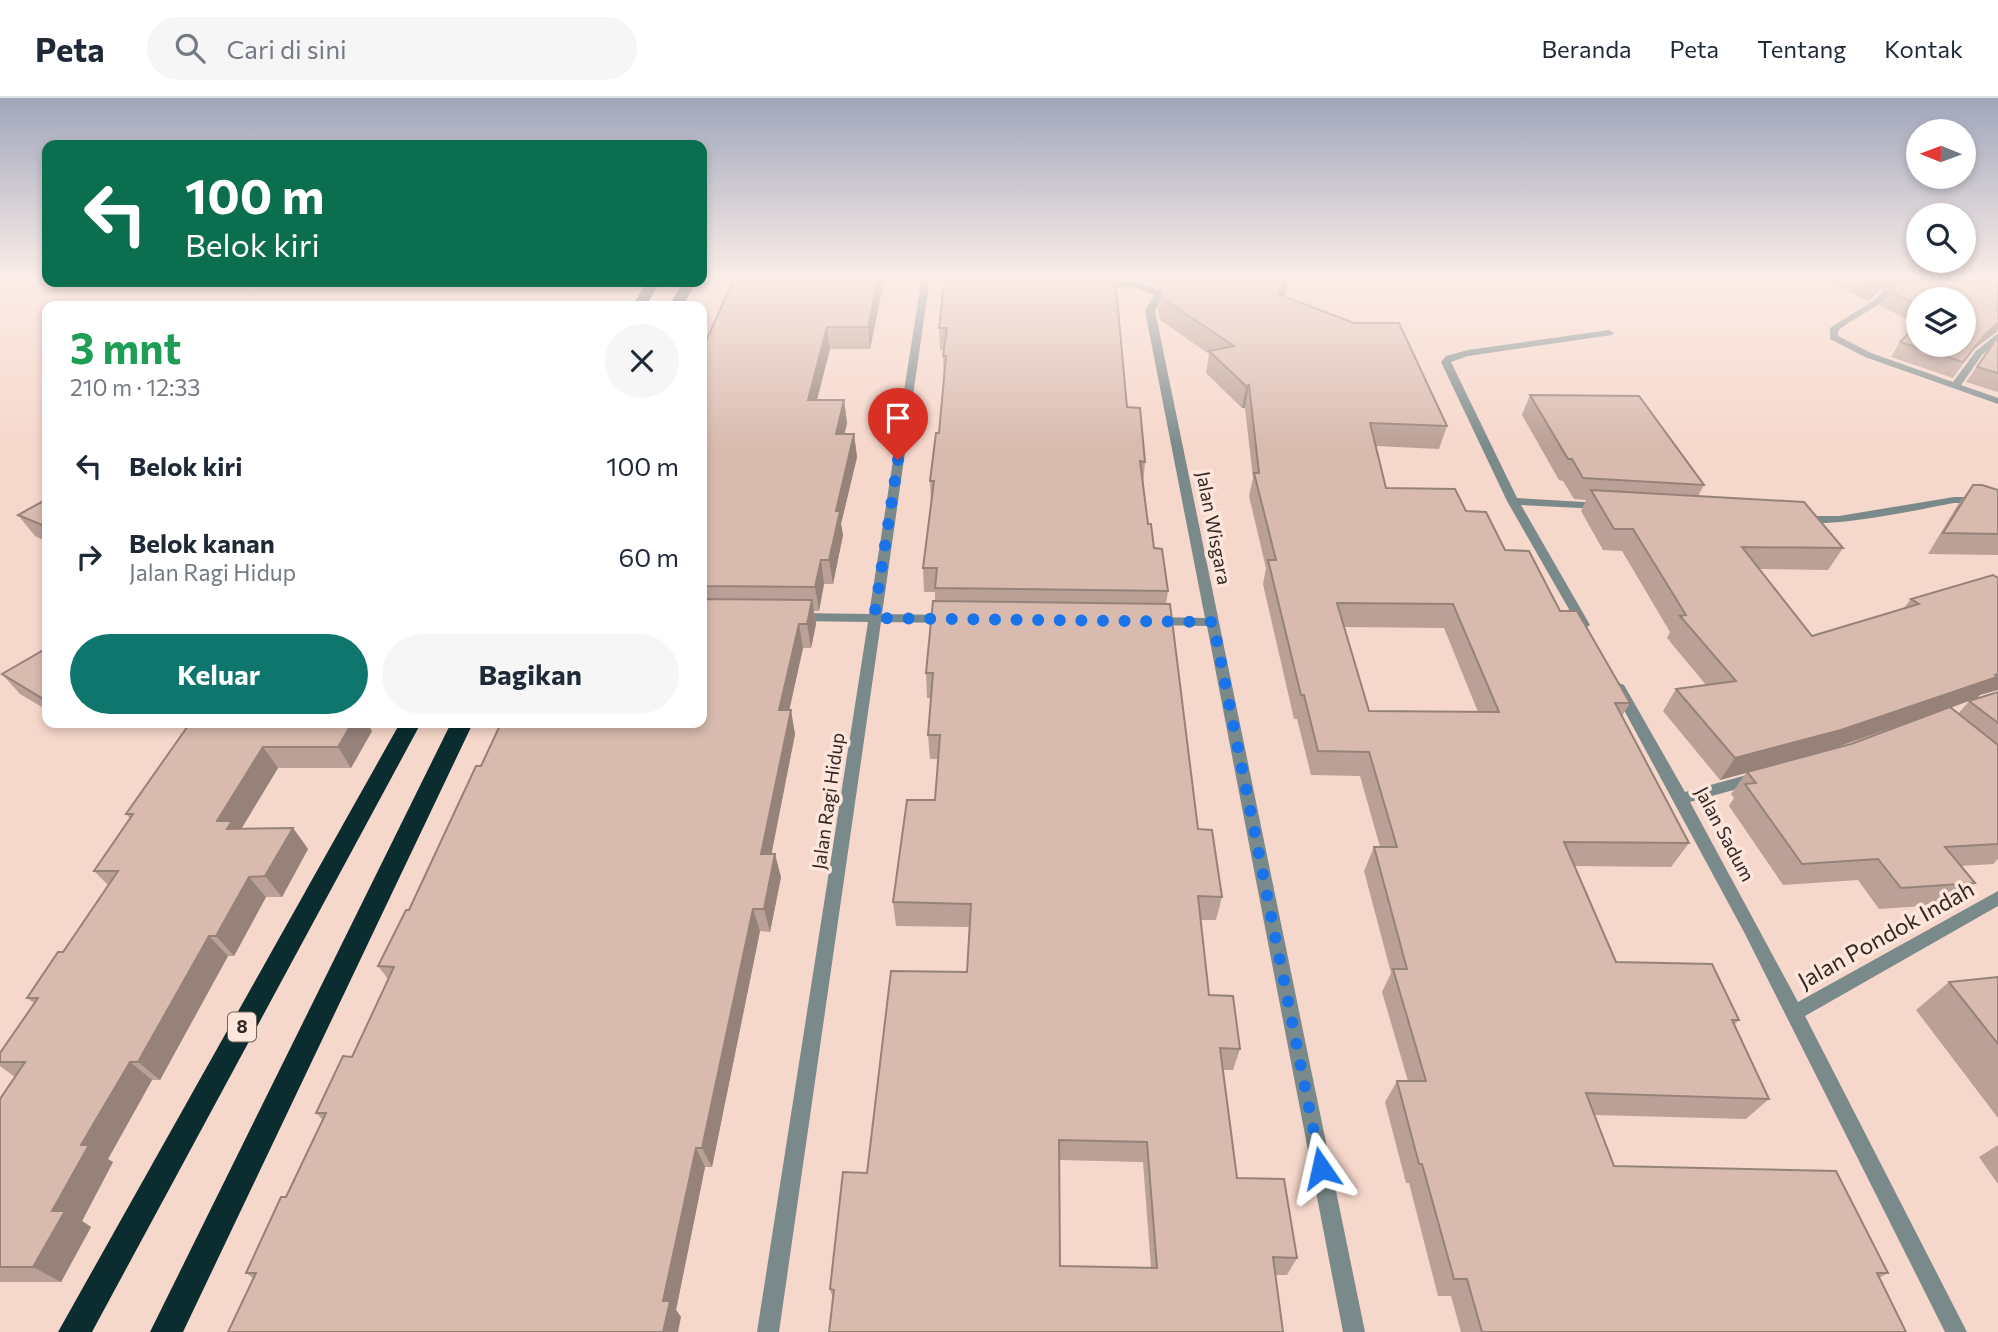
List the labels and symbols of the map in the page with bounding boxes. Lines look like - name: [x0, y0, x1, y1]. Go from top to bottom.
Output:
- north arrow: [1906, 119, 1976, 189]
- pin: [868, 388, 928, 460]
- street label: Jalan Wisgara: [1192, 469, 1237, 587]
- street label: Jalan Ragi Hidup: [807, 731, 849, 871]
- street label: Jalan Sadum: [1691, 782, 1760, 885]
- street label: Jalan Pondok Indah: [1793, 874, 1979, 994]
- road number: 8: [228, 1012, 256, 1042]
- position arrow: [1284, 1131, 1358, 1205]

